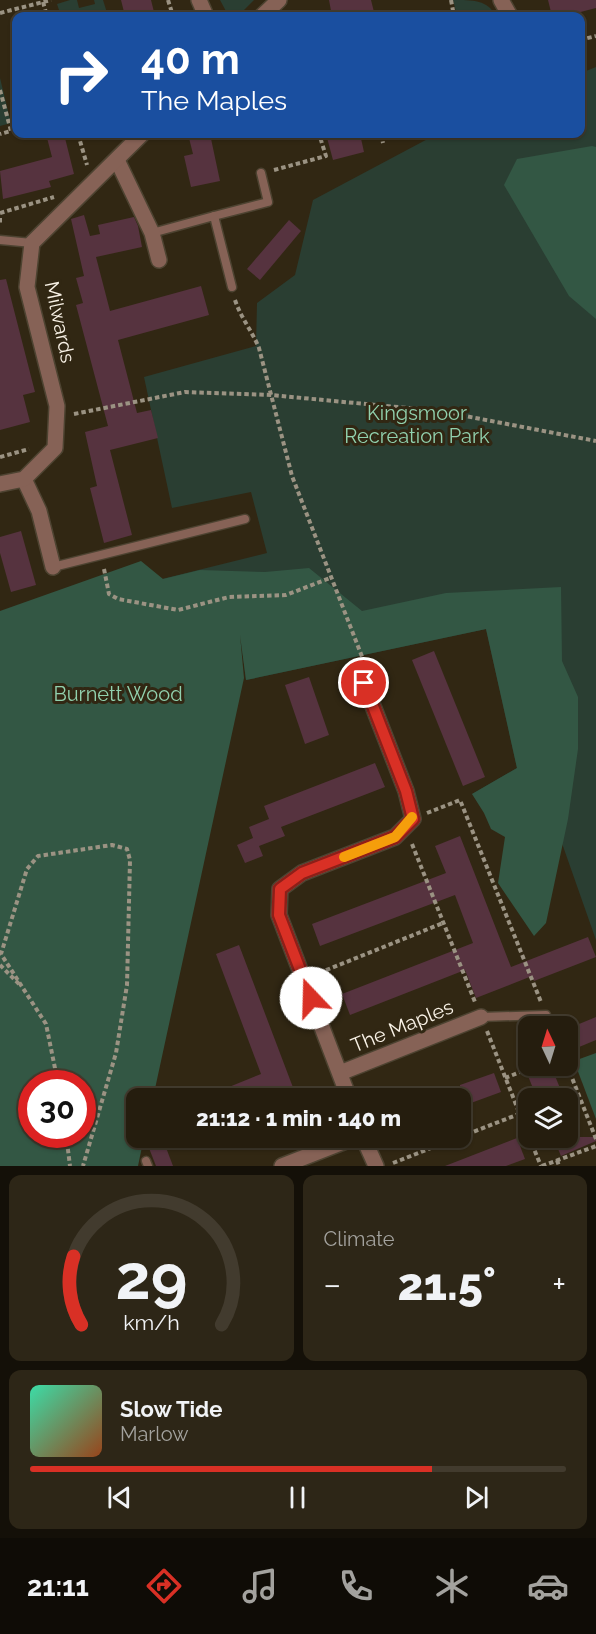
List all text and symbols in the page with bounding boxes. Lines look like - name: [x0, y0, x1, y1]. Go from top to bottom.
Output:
- text: 40 m: [141, 35, 240, 84]
- icon: right: [42, 36, 120, 114]
- text: The Maples: [141, 85, 287, 116]
- street label: Milwards: [40, 279, 80, 365]
- park label: Kingsmoor Recreation Park: [344, 401, 490, 448]
- pin: [338, 657, 389, 708]
- icon: arrive: [347, 666, 380, 699]
- park label: Burnett Wood: [53, 682, 183, 706]
- position arrow: [279, 966, 343, 1030]
- street label: The Maples: [347, 995, 457, 1057]
- north arrow: [518, 1016, 578, 1076]
- map controls: [518, 1016, 578, 1148]
- speed limit sign: 30: [18, 1070, 96, 1148]
- button: layers: [518, 1088, 578, 1148]
- text: 21:12 · 1 min · 140 m: [196, 1105, 401, 1131]
- text: Climate: [324, 1227, 395, 1251]
- text: 29: [115, 1240, 187, 1314]
- text: 21.5°: [398, 1258, 496, 1311]
- text: −: [324, 1265, 341, 1304]
- text: +: [552, 1265, 566, 1304]
- text: km/h: [123, 1310, 180, 1335]
- text: Slow Tide: [120, 1396, 222, 1422]
- text: Marlow: [120, 1422, 189, 1446]
- icon: previous: [103, 1481, 136, 1514]
- icon: pause: [281, 1481, 314, 1514]
- icon: next: [460, 1481, 493, 1514]
- icon: directions: [143, 1565, 185, 1607]
- icon: music: [239, 1565, 281, 1607]
- icon: phone: [335, 1565, 377, 1607]
- icon: climate: [431, 1565, 473, 1607]
- icon: car: [527, 1565, 569, 1607]
- text: 21:11: [27, 1571, 89, 1602]

